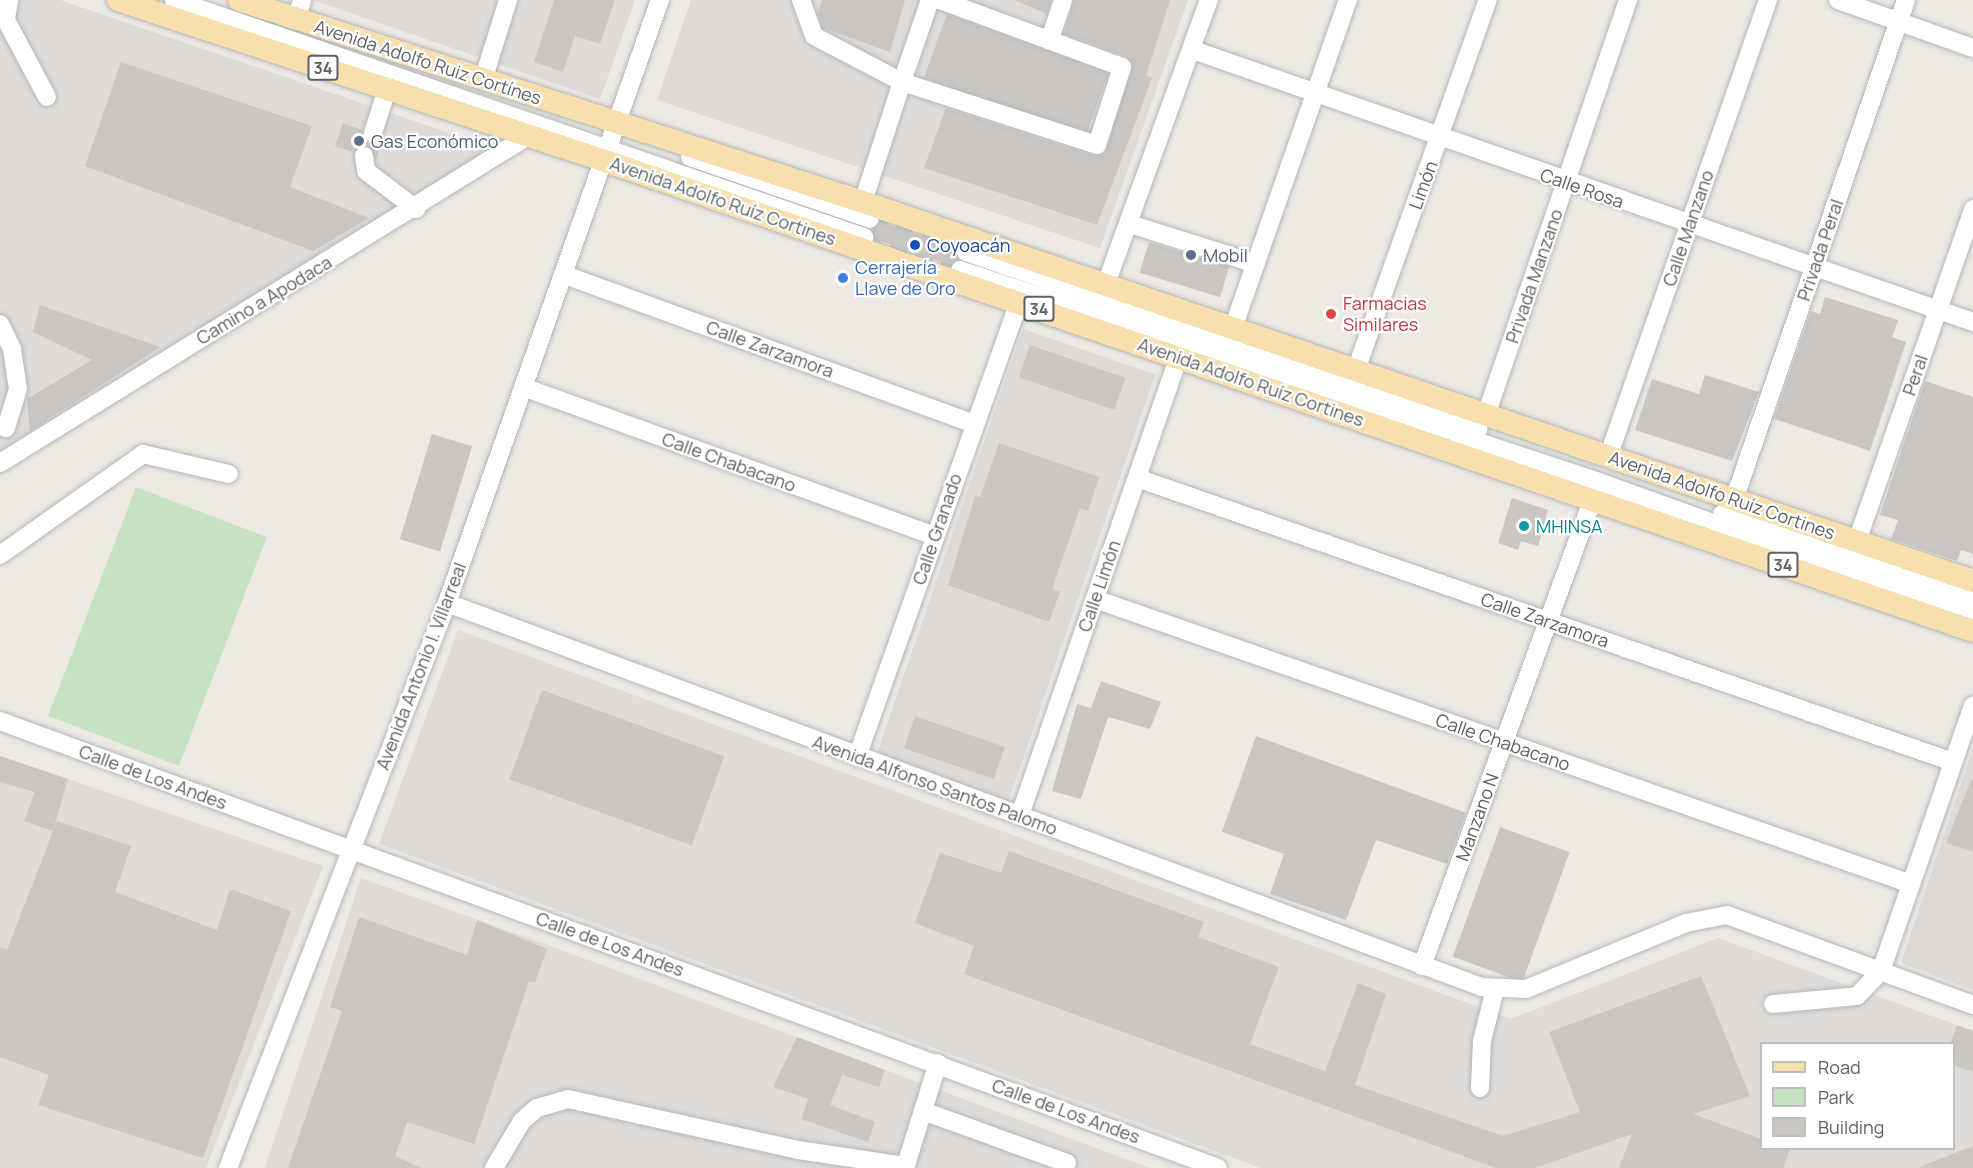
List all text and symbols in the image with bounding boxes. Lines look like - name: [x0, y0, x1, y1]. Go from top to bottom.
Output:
- street label: Avenida Adolfo Ruiz Cortínes: [312, 15, 544, 109]
- road number: 34: [306, 55, 340, 81]
- place label: Gas Económico: [371, 130, 498, 152]
- marker: Gas Económico: [352, 134, 366, 148]
- street label: Avenida Adolfo Ruíz Cortines: [607, 152, 839, 250]
- street label: Limón: [1404, 158, 1442, 212]
- street label: Calle Rosa: [1537, 164, 1627, 212]
- street label: Calle Manzano: [1658, 167, 1718, 289]
- street label: Privada Peral: [1793, 196, 1847, 304]
- street label: Privada Manzano: [1501, 206, 1567, 346]
- place label: Coyoacán: [927, 234, 1011, 256]
- marker: Coyoacán: [908, 238, 922, 252]
- place label: Mobil: [1203, 244, 1248, 266]
- marker: Mobil: [1184, 248, 1198, 262]
- street label: Camino a Apodaca: [192, 251, 336, 349]
- place label: Cerrajería Llave de Oro: [855, 257, 956, 300]
- marker: Cerrajería Llave de Oro: [836, 271, 850, 285]
- place label: Farmacias Similares: [1343, 293, 1427, 336]
- road number: 34: [1022, 296, 1056, 322]
- marker: Farmacias Similares: [1324, 307, 1338, 321]
- street label: Calle Zarzamora: [703, 316, 837, 382]
- street label: Avenida Adolfo Ruíz Cortines: [1135, 333, 1367, 431]
- street label: Peral: [1898, 352, 1932, 398]
- street label: Calle Chabacano: [659, 428, 799, 496]
- street label: Avenida Adolfo Ruíz Cortines: [1606, 446, 1838, 544]
- street label: Calle Granado: [908, 471, 966, 587]
- place label: MHINSA: [1536, 515, 1602, 537]
- marker: MHINSA: [1517, 519, 1531, 533]
- street label: Calle Limón: [1073, 537, 1125, 635]
- road number: 34: [1766, 552, 1800, 578]
- street label: Avenida Antonio I. Villarreal: [371, 559, 471, 773]
- street label: Calle Zarzamora: [1478, 588, 1612, 652]
- street label: Calle Chabacano: [1433, 709, 1573, 775]
- street label: Avenida Alfonso Santos Palomo: [810, 731, 1060, 839]
- street label: Calle de Los Andes: [76, 740, 230, 814]
- street label: Manzano N: [1451, 770, 1503, 864]
- street label: Calle de Los Andes: [533, 907, 687, 981]
- legend: [1760, 1042, 1955, 1150]
- text: Road: [1818, 1055, 1861, 1079]
- street label: Calle de Los Andes: [989, 1074, 1143, 1148]
- text: Park: [1818, 1085, 1854, 1109]
- text: Building: [1818, 1115, 1884, 1139]

